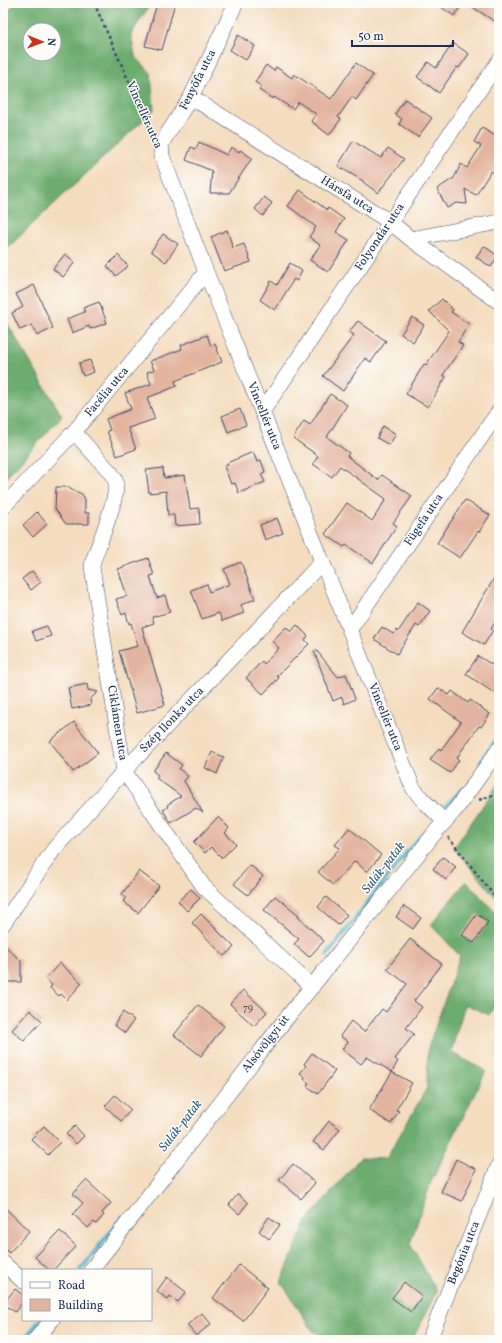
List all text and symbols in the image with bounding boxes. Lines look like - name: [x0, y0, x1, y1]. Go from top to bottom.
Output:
- north arrow: [22, 22, 62, 62]
- scale bar: [352, 22, 453, 48]
- text: 50 m: [358, 29, 384, 45]
- text: N: [43, 38, 58, 46]
- street label: Fenyőfa utca: [176, 47, 220, 113]
- street label: Vincellér utca: [122, 79, 166, 151]
- street label: Hársfa utca: [317, 172, 377, 218]
- street label: Folyondár utca: [351, 200, 409, 274]
- street label: Facélia utca: [81, 363, 133, 420]
- street label: Vincellér utca: [243, 380, 285, 452]
- street label: Fügefa utca: [401, 491, 447, 549]
- street label: Vincellér utca: [364, 681, 406, 753]
- street label: Szép Ilonka utca: [136, 683, 208, 757]
- street label: Ciklámen utca: [103, 684, 131, 762]
- water label: Sulák-patak: [358, 838, 410, 898]
- house number: 79: [243, 1001, 253, 1015]
- street label: Alsóvölgyi út: [238, 1012, 294, 1076]
- water label: Sulák-patak: [155, 1096, 207, 1156]
- street label: Begónia utca: [444, 1219, 484, 1287]
- legend: [22, 1269, 152, 1321]
- text: Road: [58, 1278, 85, 1294]
- text: Building: [58, 1298, 103, 1314]

